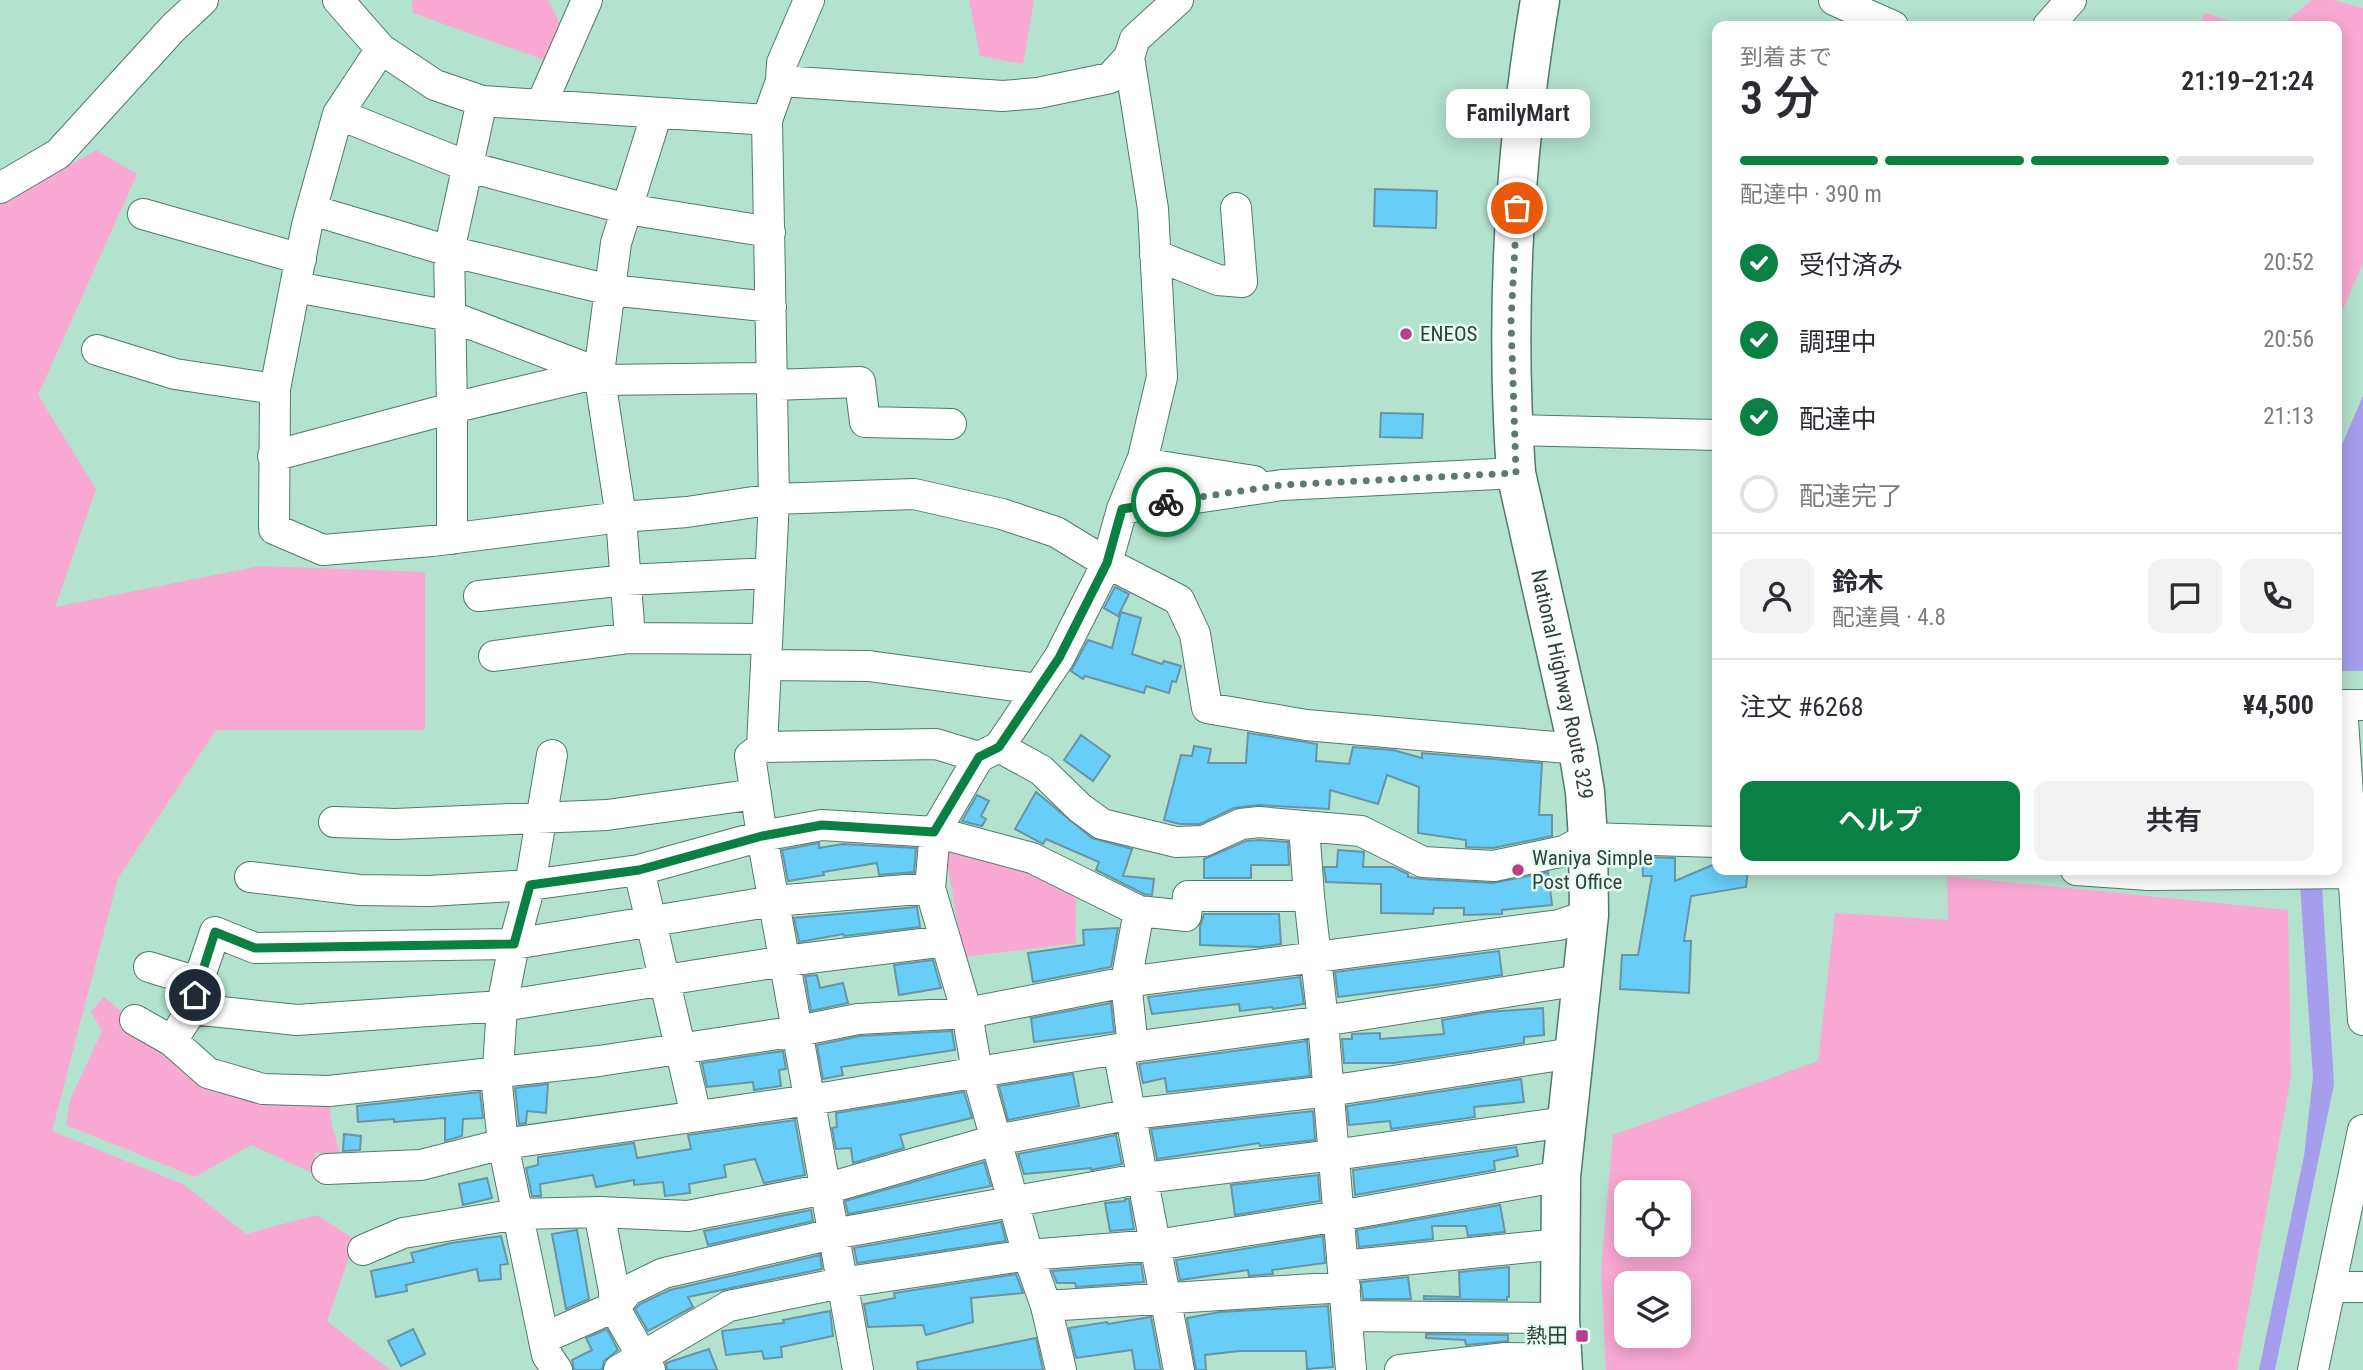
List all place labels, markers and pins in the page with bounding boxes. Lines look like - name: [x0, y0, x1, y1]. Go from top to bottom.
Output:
- callout: FamilyMart: [1445, 89, 1589, 138]
- pin: [1487, 178, 1547, 238]
- place label: ENEOS: [1420, 322, 1478, 346]
- marker: ENEOS: [1398, 326, 1414, 342]
- place label: Waniya Simple Post Office: [1532, 846, 1653, 894]
- marker: Waniya Simple Post Office: [1510, 862, 1526, 878]
- pin: [165, 965, 225, 1025]
- place label: 熱田: [1526, 1324, 1568, 1348]
- marker: 熱田: [1574, 1328, 1590, 1344]

